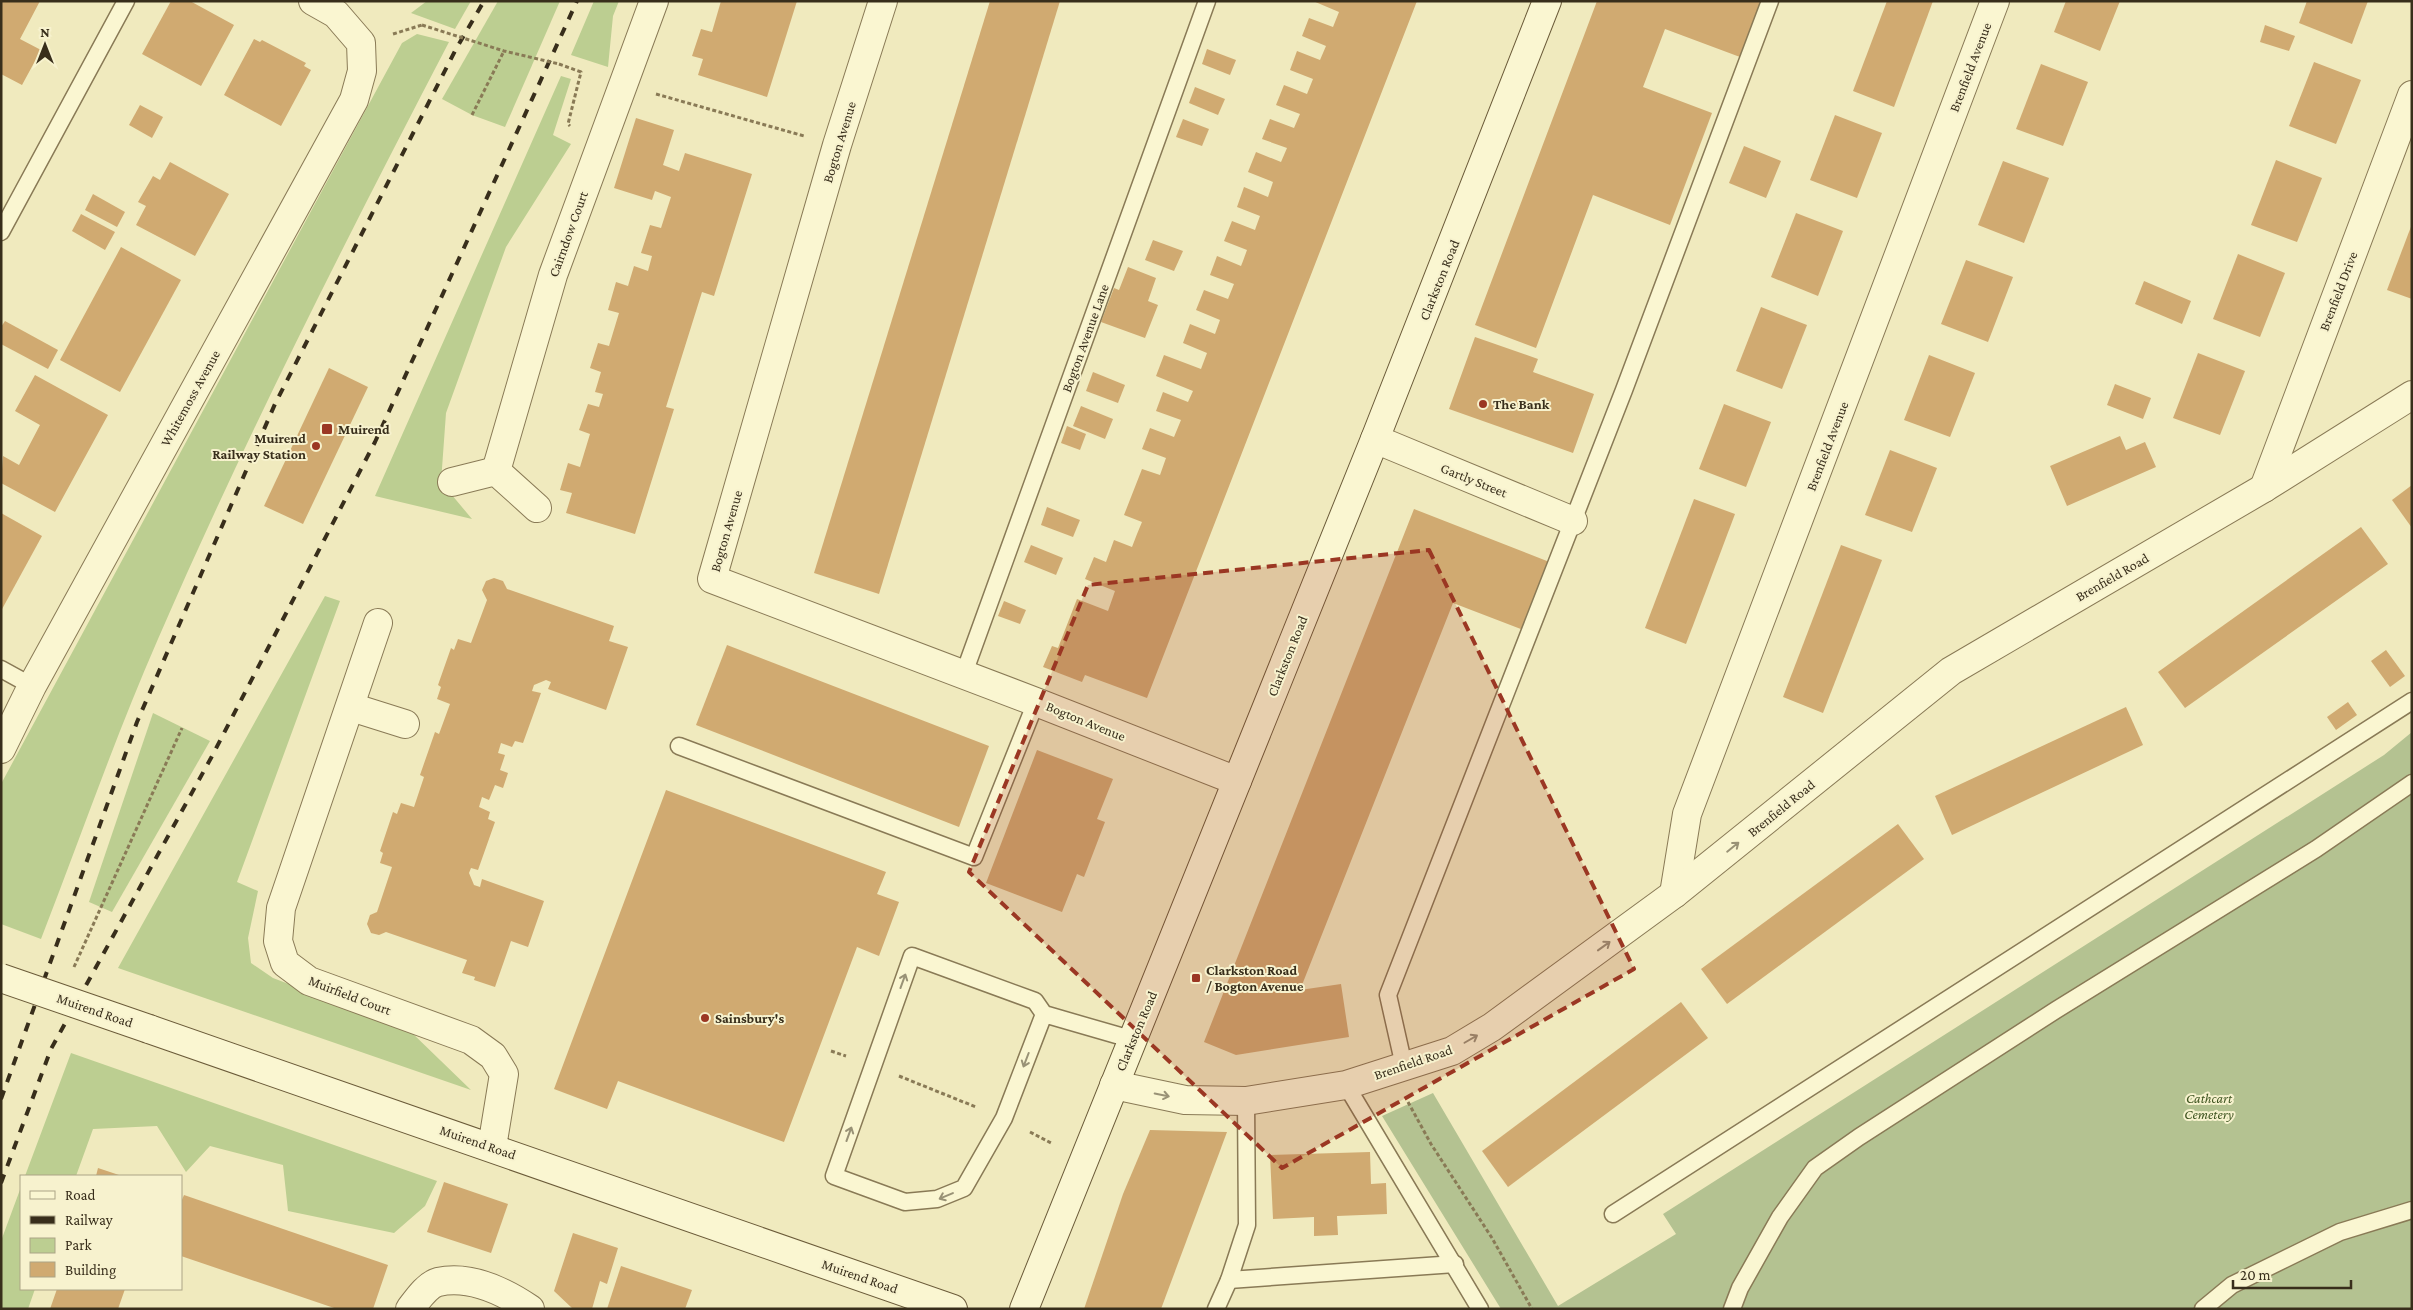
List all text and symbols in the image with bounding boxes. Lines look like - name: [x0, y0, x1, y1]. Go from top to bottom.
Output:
- north arrow: [20, 20, 70, 70]
- street label: Brenfield Avenue: [1946, 20, 1994, 114]
- text: N: [40, 24, 50, 40]
- street label: Bogton Avenue: [819, 99, 859, 185]
- street label: Cairndow Court: [545, 189, 591, 279]
- street label: Clarkston Road: [1416, 237, 1463, 323]
- street label: Brenfield Drive: [2316, 249, 2360, 333]
- street label: Bogton Avenue Lane: [1058, 282, 1112, 394]
- street label: Whitemoss Avenue: [157, 347, 223, 449]
- place label: The Bank: [1493, 396, 1550, 412]
- marker: The Bank: [1477, 398, 1489, 410]
- street label: Brenfield Avenue: [1803, 399, 1851, 493]
- place label: Muirend: [338, 421, 390, 437]
- marker: Muirend: [320, 422, 334, 436]
- place label: Muirend Railway Station: [212, 430, 306, 462]
- marker: Muirend Railway Station: [310, 440, 322, 452]
- street label: Gartly Street: [1438, 459, 1510, 501]
- street label: Bogton Avenue: [707, 488, 745, 574]
- street label: Brenfield Road: [2073, 549, 2152, 604]
- street label: Clarkston Road: [1264, 613, 1311, 699]
- street label: Bogton Avenue: [1044, 698, 1128, 744]
- street label: Brenfield Road: [1744, 776, 1818, 840]
- one-way arrow: [1726, 842, 1740, 852]
- one-way arrow: [1597, 941, 1611, 951]
- place label: Clarkston Road / Bogton Avenue: [1206, 962, 1304, 994]
- street label: Muirfield Court: [306, 972, 394, 1018]
- marker: Clarkston Road / Bogton Avenue: [1190, 972, 1202, 984]
- one-way arrow: [899, 973, 909, 989]
- street label: Clarkston Road: [1112, 988, 1160, 1073]
- street label: Muirend Road: [55, 990, 136, 1031]
- place label: Sainsbury's: [715, 1010, 785, 1026]
- marker: Sainsbury's: [699, 1012, 711, 1024]
- one-way arrow: [1464, 1034, 1478, 1044]
- street label: Brenfield Road: [1372, 1041, 1455, 1083]
- one-way arrow: [1021, 1052, 1030, 1067]
- park label: Cathcart Cemetery: [2184, 1090, 2234, 1122]
- one-way arrow: [1153, 1091, 1169, 1100]
- street label: Muirend Road: [438, 1122, 519, 1163]
- one-way arrow: [845, 1127, 854, 1142]
- legend: [20, 1175, 182, 1290]
- text: Road: [65, 1187, 96, 1203]
- one-way arrow: [939, 1191, 954, 1201]
- text: Railway: [65, 1212, 113, 1229]
- text: Park: [65, 1237, 92, 1253]
- street label: Muirend Road: [820, 1256, 901, 1297]
- scale bar: [2233, 1258, 2350, 1290]
- text: Building: [65, 1262, 116, 1279]
- text: 20 m: [2240, 1267, 2271, 1283]

